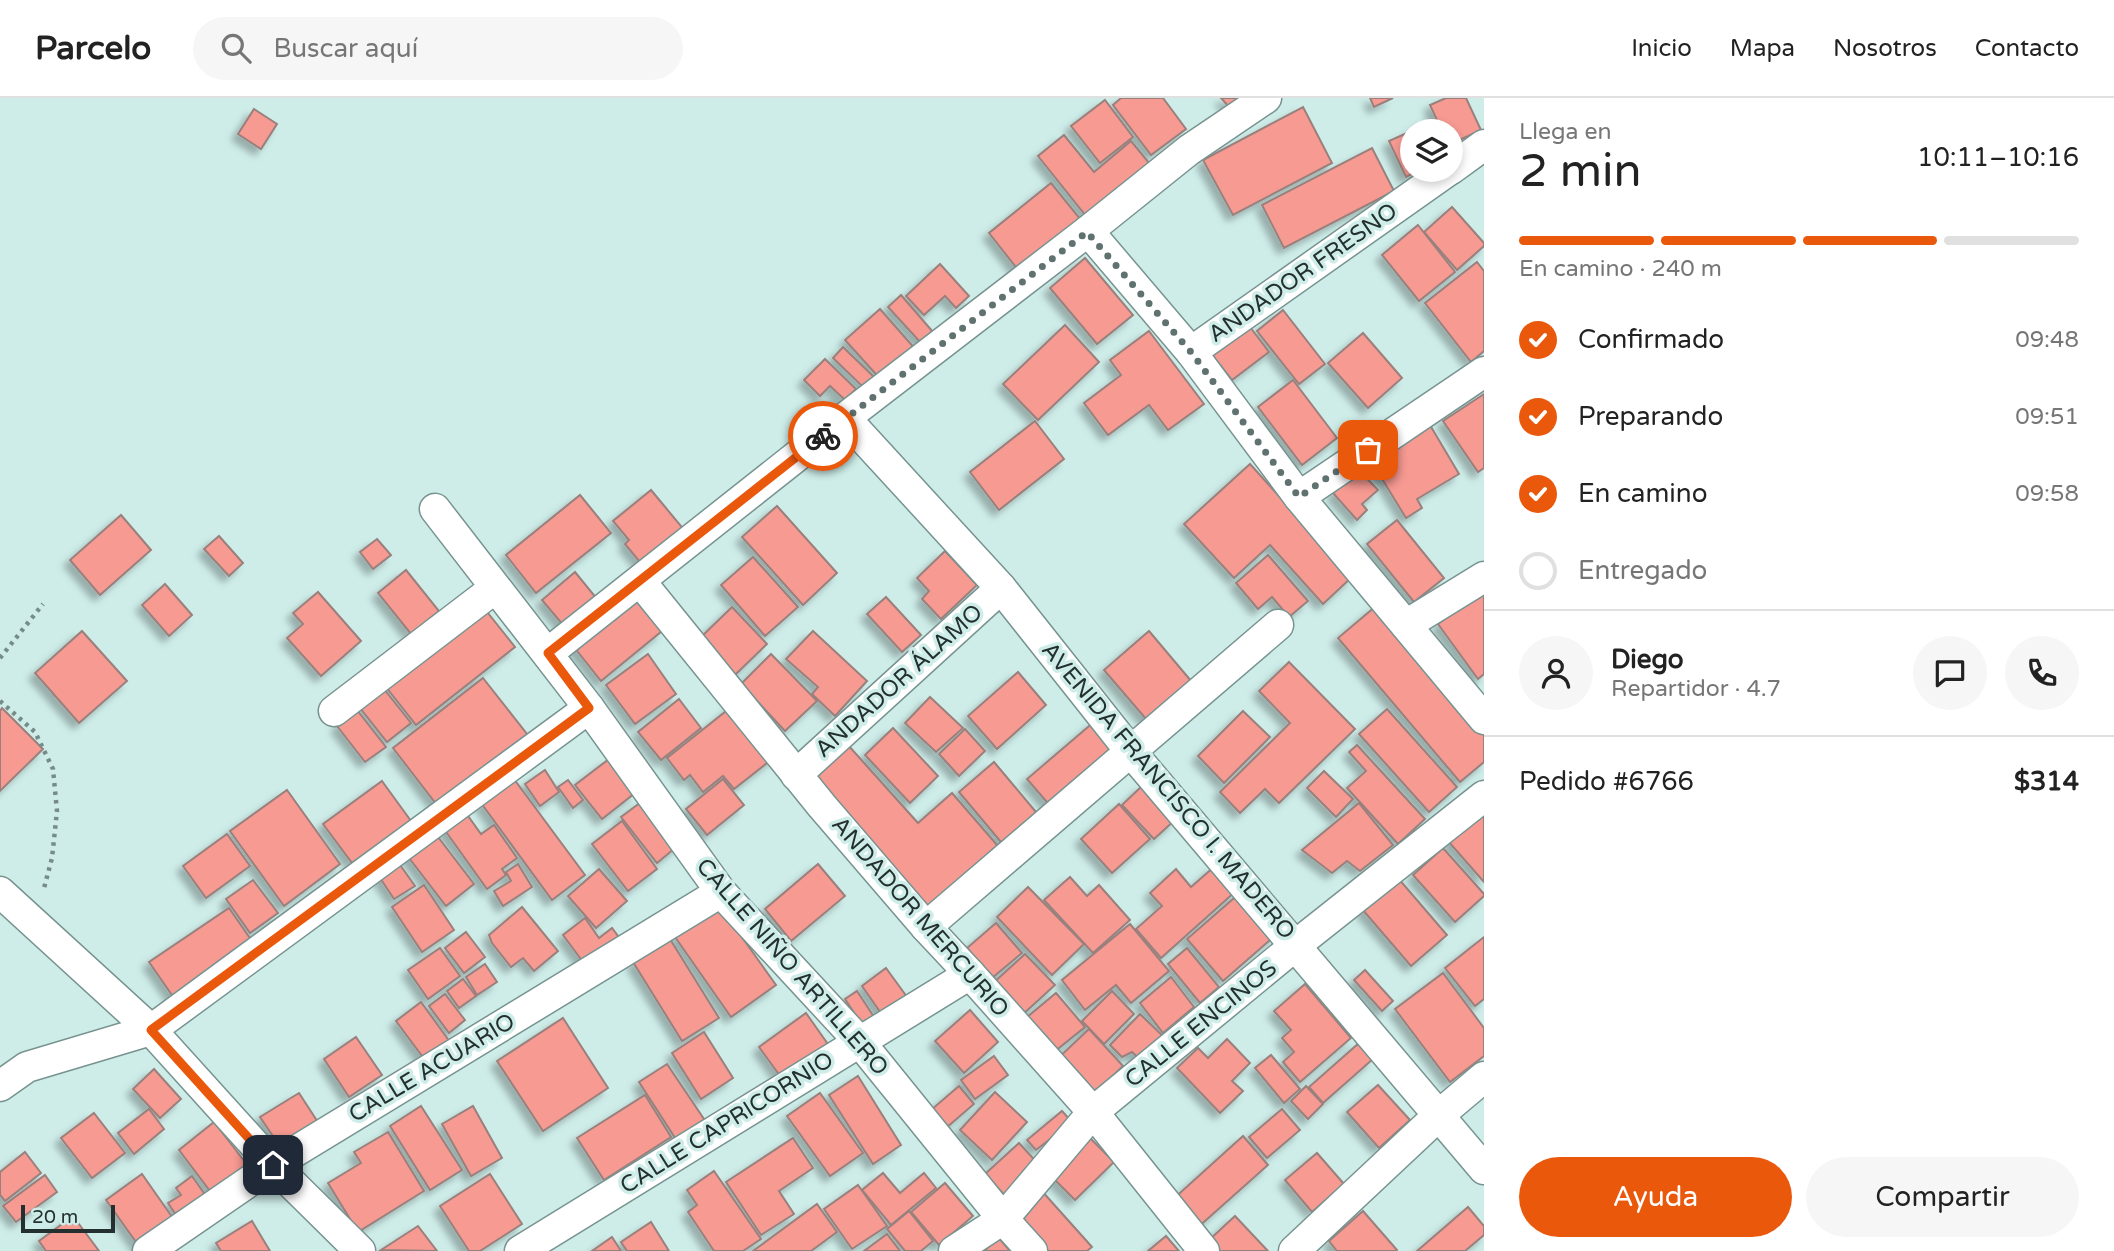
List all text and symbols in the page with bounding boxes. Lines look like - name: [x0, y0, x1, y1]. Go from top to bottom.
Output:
- search box: [193, 17, 683, 80]
- text: Parcelo: [35, 29, 151, 68]
- icon: search: [217, 29, 255, 67]
- text: Buscar aquí: [273, 33, 418, 64]
- text: Inicio: [1631, 34, 1692, 63]
- text: Mapa: [1730, 34, 1795, 63]
- text: Nosotros: [1833, 34, 1937, 63]
- text: Contacto: [1975, 34, 2079, 63]
- text: Llega en: [1519, 118, 1611, 146]
- map controls: [1400, 119, 1463, 182]
- button: layers: [1400, 119, 1463, 182]
- text: 10:11–10:16: [1917, 142, 2079, 173]
- text: 2 min: [1519, 144, 1642, 199]
- street label: ANDADOR FRESNO: [1203, 197, 1403, 349]
- text: En camino · 240 m: [1519, 255, 1722, 283]
- icon: check: [1519, 321, 1557, 359]
- text: Confirmado: [1578, 324, 1724, 355]
- text: 09:48: [2015, 326, 2079, 354]
- icon: check: [1519, 398, 1557, 436]
- courier: [788, 401, 858, 471]
- text: Preparando: [1578, 401, 1723, 432]
- text: 09:51: [2015, 403, 2079, 431]
- icon: bike: [804, 417, 842, 455]
- pin: [1338, 420, 1398, 480]
- icon: bag: [1349, 431, 1387, 469]
- icon: check: [1519, 475, 1557, 513]
- text: En camino: [1578, 478, 1707, 509]
- text: 09:58: [2015, 480, 2079, 508]
- text: Entregado: [1578, 555, 1707, 586]
- street label: ANDADOR ÁLAMO: [809, 598, 989, 764]
- button: person: [1519, 636, 1593, 710]
- button: chat: [1913, 636, 1987, 710]
- button: phone: [2005, 636, 2079, 710]
- street label: AVENIDA FRANCISCO I. MADERO: [1035, 637, 1301, 945]
- text: Diego: [1611, 644, 1684, 675]
- text: Repartidor · 4.7: [1611, 675, 1781, 703]
- text: Pedido #6766: [1519, 766, 1694, 797]
- text: $314: [2014, 766, 2079, 797]
- street label: ANDADOR MERCURIO: [825, 811, 1015, 1023]
- street label: CALLE NIÑO ARTILLERO: [690, 853, 894, 1081]
- street label: CALLE ENCINOS: [1119, 954, 1283, 1094]
- street label: CALLE ACUARIO: [344, 1007, 520, 1129]
- street label: CALLE CAPRICORNIO: [615, 1046, 839, 1200]
- pin: [243, 1135, 303, 1195]
- icon: home: [254, 1146, 292, 1184]
- button: Ayuda: [1519, 1157, 1792, 1237]
- button: Compartir: [1806, 1157, 2079, 1237]
- scale bar: [21, 1202, 116, 1234]
- text: 20 m: [32, 1206, 78, 1228]

